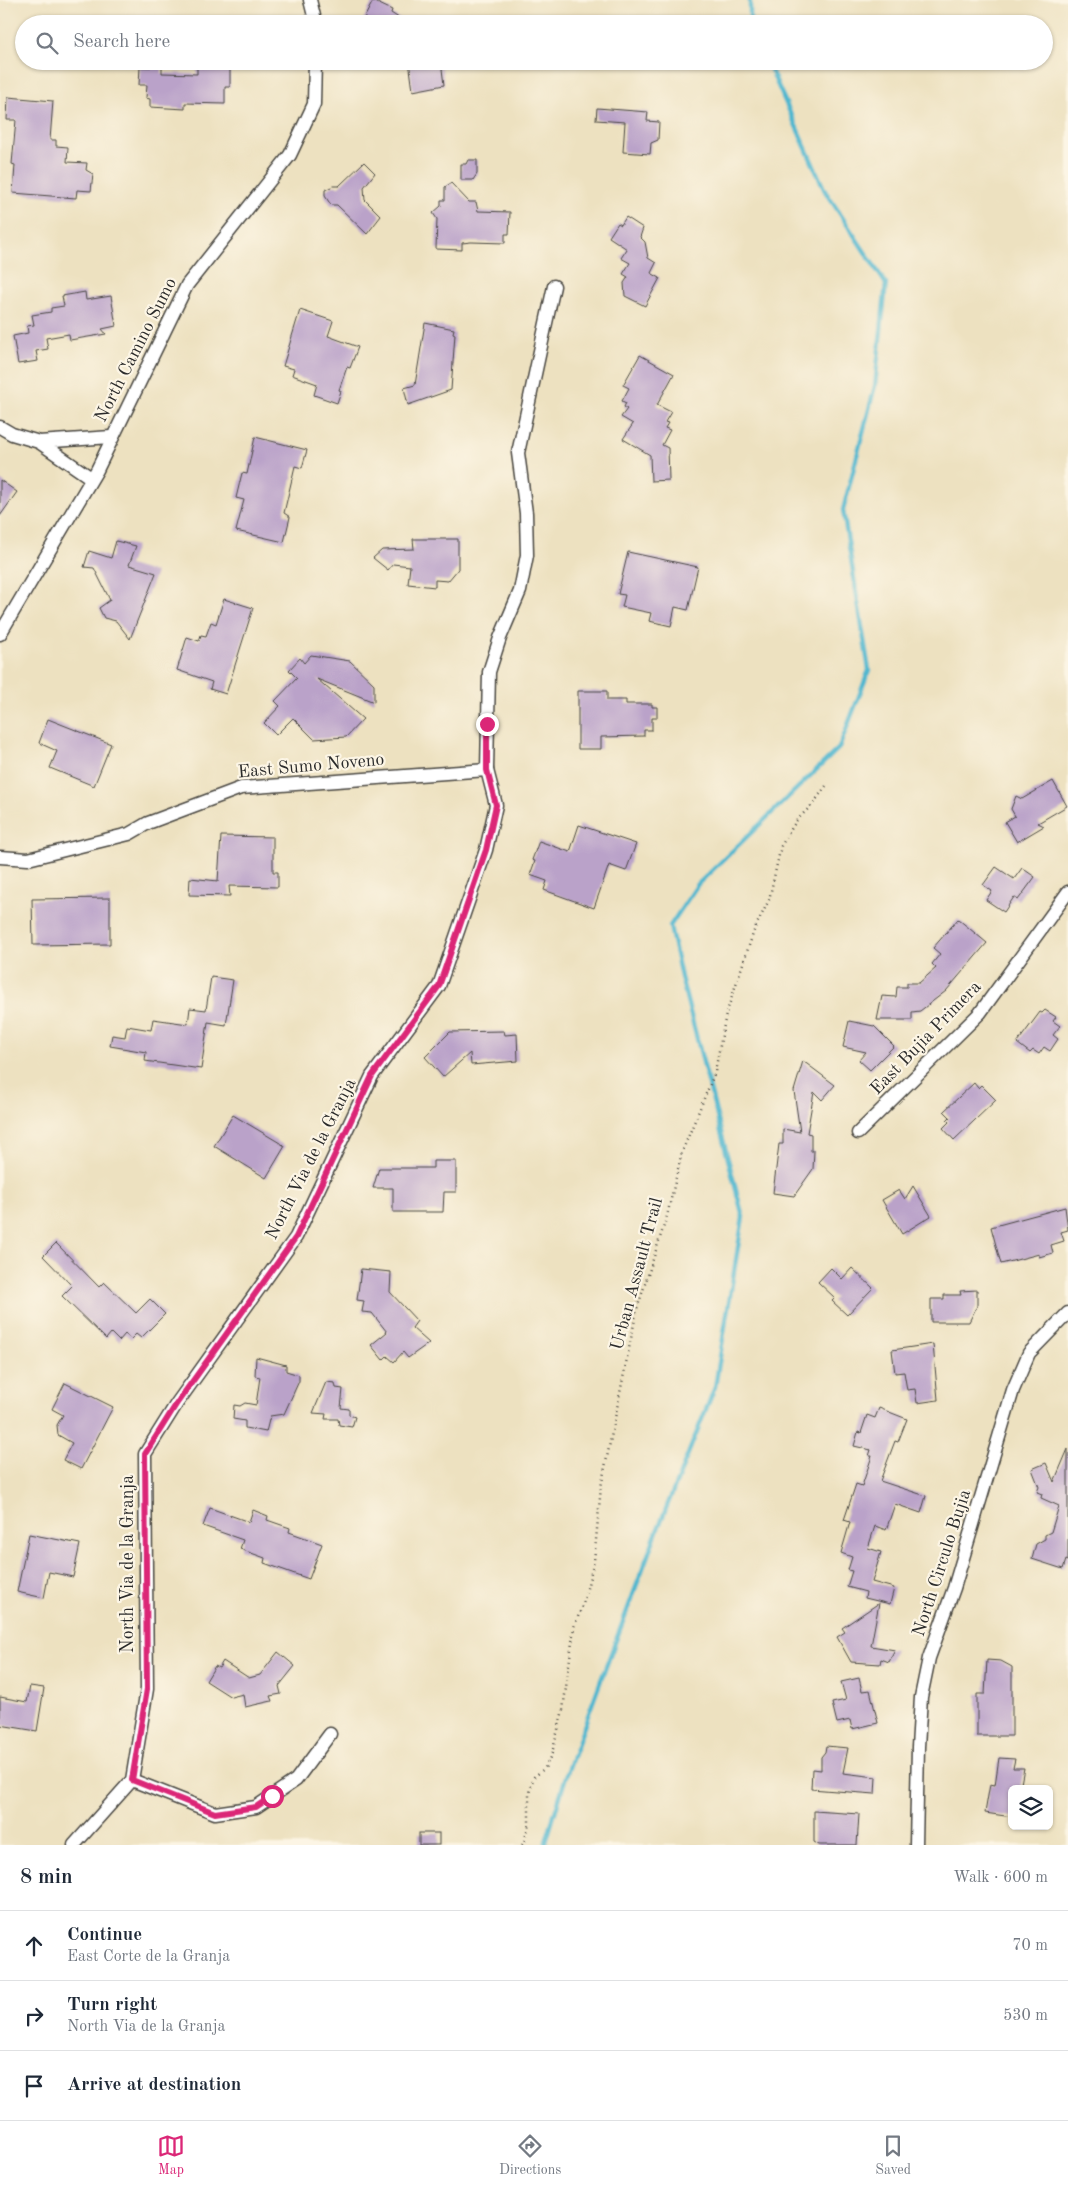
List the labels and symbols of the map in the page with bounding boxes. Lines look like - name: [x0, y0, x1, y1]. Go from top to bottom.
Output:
- street label: North Camino Sumo: [92, 275, 180, 425]
- route end: [476, 713, 499, 736]
- street label: East Sumo Noveno: [237, 751, 385, 781]
- street label: East Bujia Primera: [867, 978, 985, 1098]
- street label: North Via de la Granja: [263, 1075, 360, 1243]
- street label: Urban Assault Trail: [608, 1196, 666, 1352]
- street label: North Via de la Granja: [119, 1475, 137, 1653]
- street label: North Circulo Bujia: [910, 1487, 974, 1639]
- route start: [261, 1785, 284, 1808]

